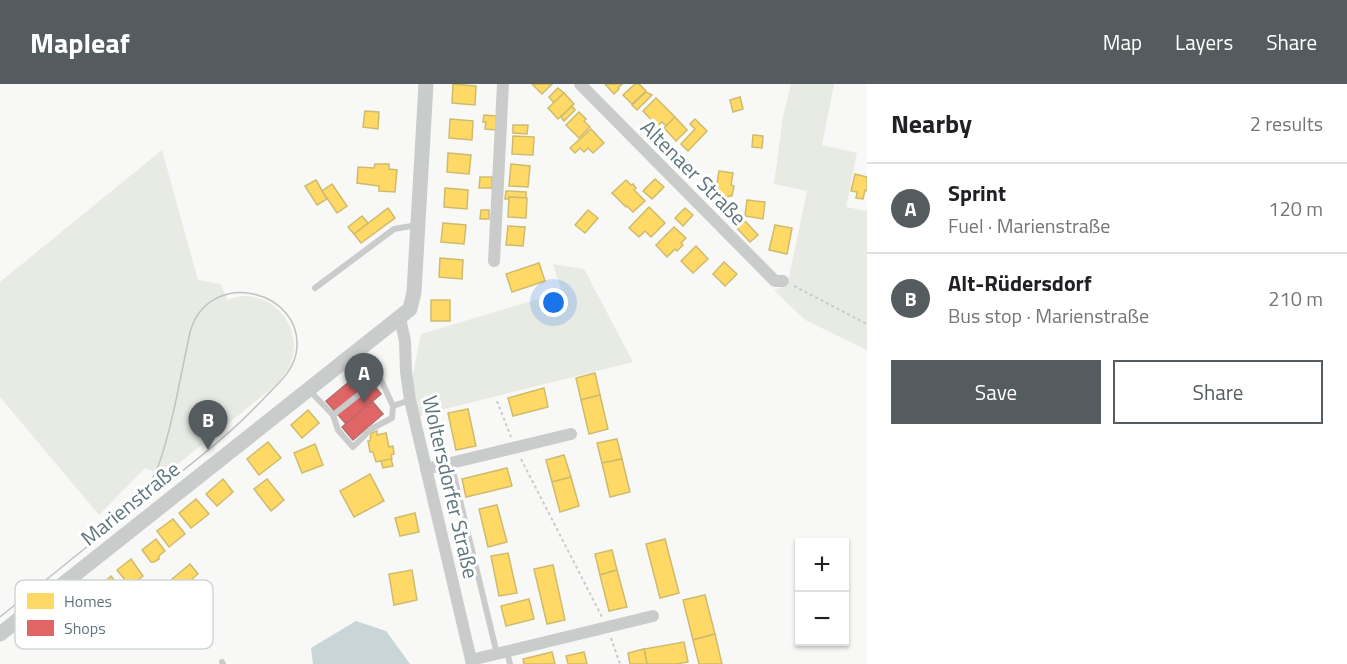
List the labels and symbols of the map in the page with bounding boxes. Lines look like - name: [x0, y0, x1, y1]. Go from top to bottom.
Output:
- street label: Altenaer Straße: [634, 112, 754, 232]
- your location: [539, 288, 568, 317]
- pin: A: [344, 354, 384, 403]
- street label: Woltersdorfer Straße: [414, 392, 488, 582]
- pin: B: [188, 400, 228, 450]
- street label: Marienstraße: [73, 453, 187, 553]
- legend: [15, 580, 213, 649]
- text: Homes: [64, 589, 112, 613]
- text: Shops: [64, 616, 106, 640]

